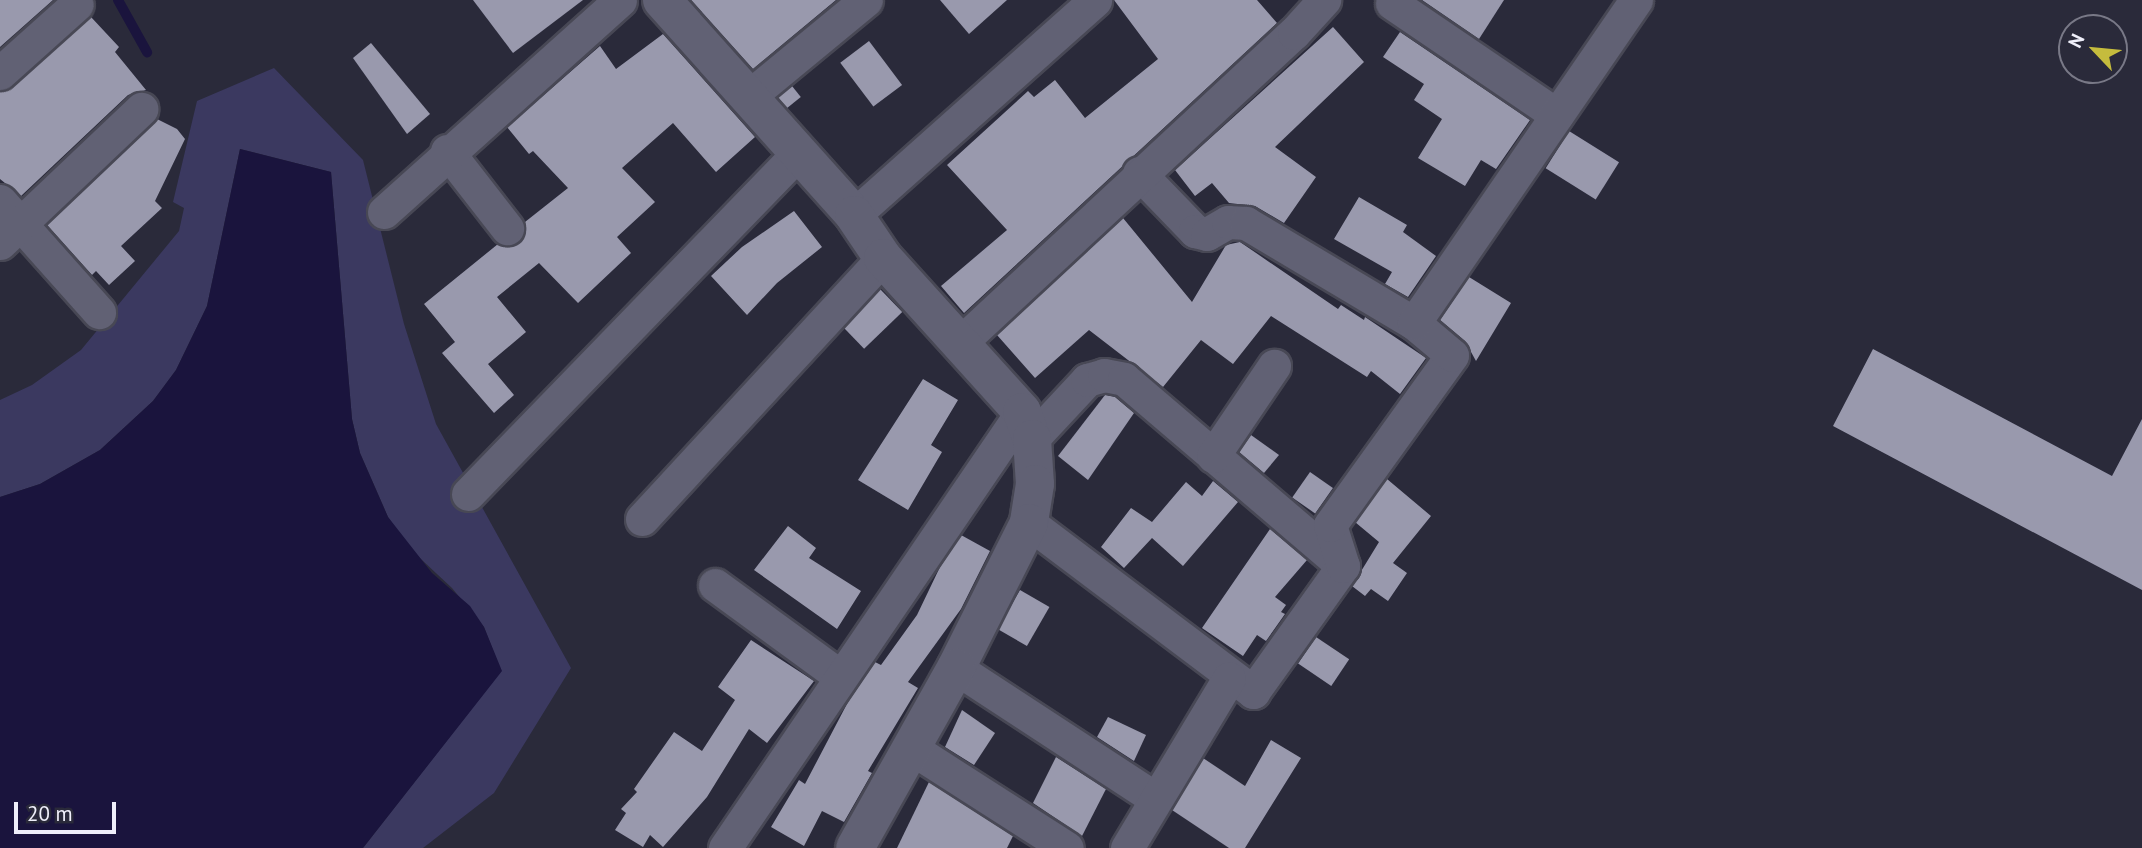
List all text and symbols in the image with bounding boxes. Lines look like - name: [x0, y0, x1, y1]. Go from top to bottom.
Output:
- north arrow: [2058, 14, 2128, 84]
- text: N: [2062, 30, 2089, 52]
- scale bar: [18, 788, 119, 832]
- text: 20 m: [27, 800, 73, 827]

